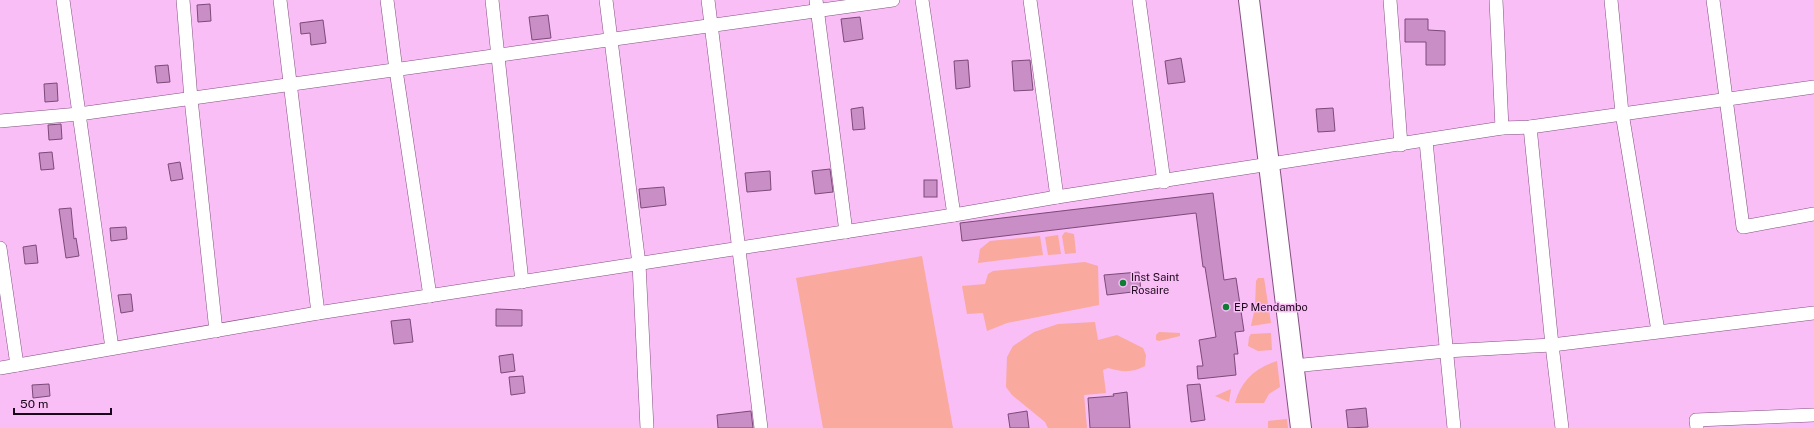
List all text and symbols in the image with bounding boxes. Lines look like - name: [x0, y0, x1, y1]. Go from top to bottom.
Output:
- place label: Inst Saint Rosaire: [1131, 271, 1179, 296]
- marker: Inst Saint Rosaire: [1118, 278, 1128, 288]
- place label: EP Mendambo: [1234, 301, 1308, 313]
- marker: EP Mendambo: [1221, 302, 1231, 312]
- scale bar: [14, 390, 111, 416]
- text: 50 m: [20, 397, 48, 411]

